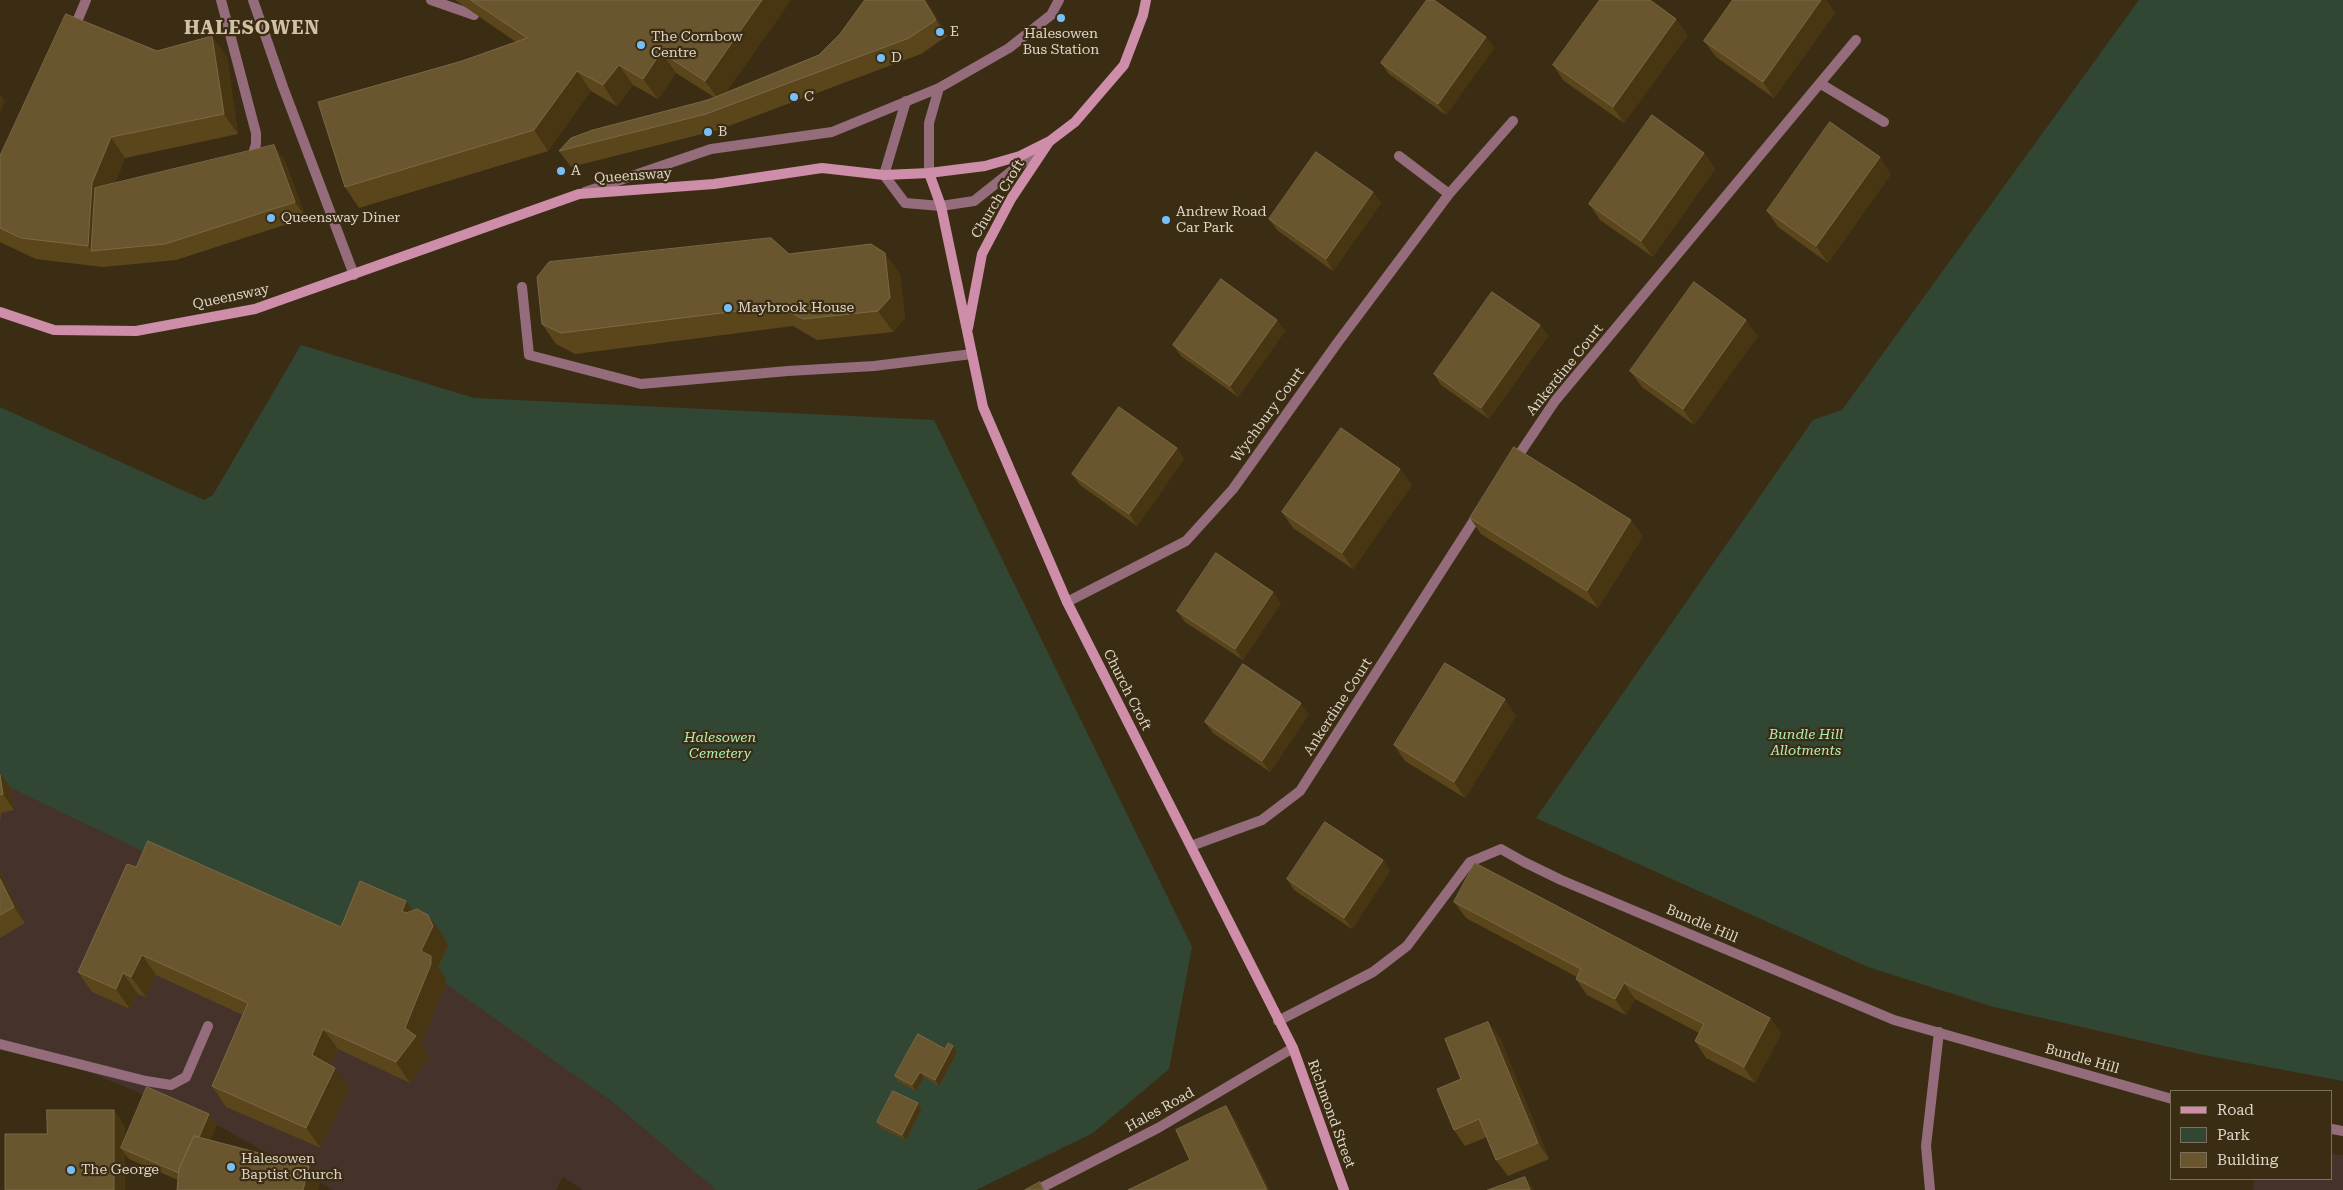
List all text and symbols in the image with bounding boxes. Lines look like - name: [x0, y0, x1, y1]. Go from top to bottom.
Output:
- marker: Halesowen Bus Station: [1055, 12, 1067, 24]
- district label: HALESOWEN: [183, 17, 321, 39]
- place label: E: [950, 24, 959, 40]
- marker: E: [934, 26, 946, 38]
- place label: Halesowen Bus Station: [1023, 26, 1099, 58]
- place label: The Cornbow Centre: [651, 29, 743, 62]
- marker: The Cornbow Centre: [635, 39, 647, 51]
- place label: D: [891, 50, 902, 66]
- marker: D: [875, 52, 887, 64]
- place label: C: [804, 89, 814, 105]
- marker: C: [788, 91, 800, 103]
- place label: B: [718, 124, 727, 140]
- marker: B: [702, 126, 714, 138]
- street label: Church Croft: [968, 157, 1028, 241]
- place label: A: [571, 163, 581, 179]
- marker: A: [555, 165, 567, 177]
- street label: Queensway: [594, 165, 672, 187]
- place label: Andrew Road Car Park: [1176, 204, 1266, 236]
- place label: Queensway Diner: [281, 210, 400, 226]
- marker: Queensway Diner: [265, 212, 277, 224]
- marker: Andrew Road Car Park: [1160, 214, 1172, 226]
- street label: Queensway: [191, 281, 271, 313]
- place label: Maybrook House: [738, 300, 854, 316]
- marker: Maybrook House: [722, 302, 734, 314]
- street label: Ankerdine Court: [1523, 321, 1607, 419]
- street label: Wychbury Court: [1228, 364, 1308, 466]
- street label: Church Croft: [1099, 647, 1155, 733]
- street label: Ankerdine Court: [1300, 655, 1376, 759]
- park label: Bundle Hill Allotments: [1769, 727, 1843, 760]
- park label: Halesowen Cemetery: [684, 730, 756, 762]
- street label: Bundle Hill: [1664, 901, 1740, 947]
- street label: Bundle Hill: [2043, 1040, 2121, 1078]
- street label: Richmond Street: [1304, 1058, 1358, 1170]
- street label: Hales Road: [1123, 1084, 1197, 1136]
- legend: [2170, 1090, 2333, 1180]
- text: Road: [2217, 1101, 2254, 1119]
- text: Park: [2217, 1126, 2250, 1144]
- place label: Halesowen Baptist Church: [241, 1151, 342, 1184]
- text: Building: [2217, 1151, 2278, 1169]
- marker: Halesowen Baptist Church: [225, 1161, 237, 1173]
- place label: The George: [81, 1162, 159, 1178]
- marker: The George: [65, 1164, 77, 1176]

